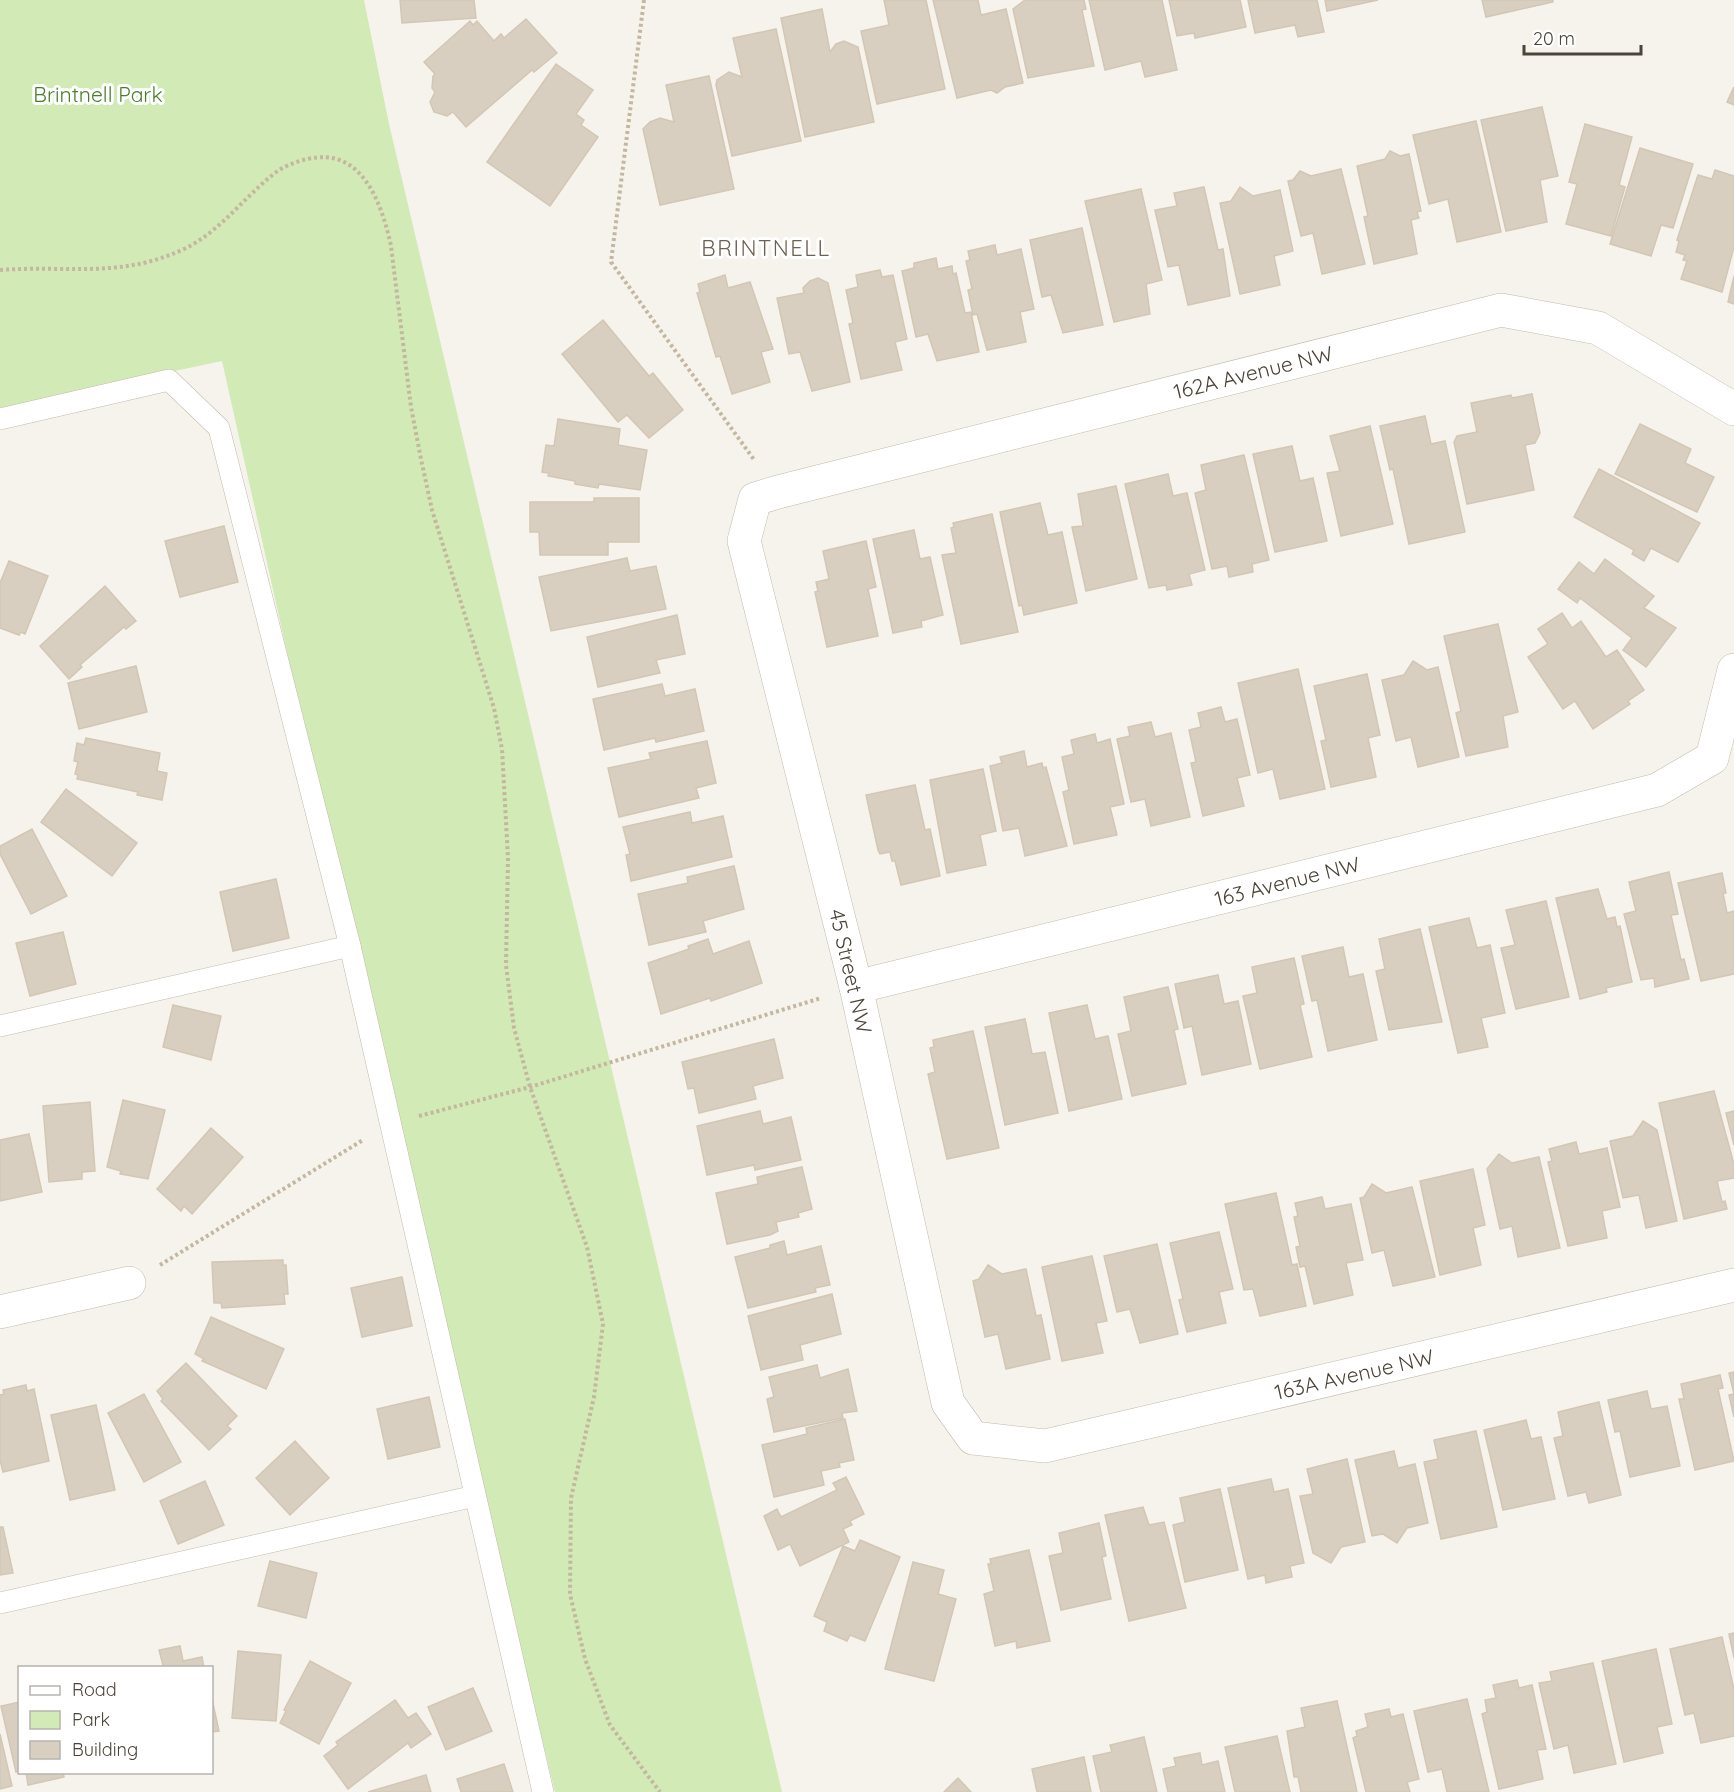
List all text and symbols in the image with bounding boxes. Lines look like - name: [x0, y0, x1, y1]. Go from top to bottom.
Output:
- scale bar: [1524, 18, 1641, 56]
- text: 20 m: [1533, 27, 1575, 50]
- park label: Brintnell Park: [33, 81, 163, 107]
- district label: BRINTNELL: [701, 234, 831, 262]
- street label: 162A Avenue NW: [1171, 340, 1335, 404]
- street label: 163 Avenue NW: [1212, 850, 1362, 912]
- street label: 45 Street NW: [824, 906, 878, 1036]
- street label: 163A Avenue NW: [1272, 1343, 1436, 1405]
- legend: [18, 1666, 213, 1774]
- text: Road: [72, 1678, 117, 1701]
- text: Park: [72, 1708, 110, 1731]
- text: Building: [72, 1738, 138, 1761]

